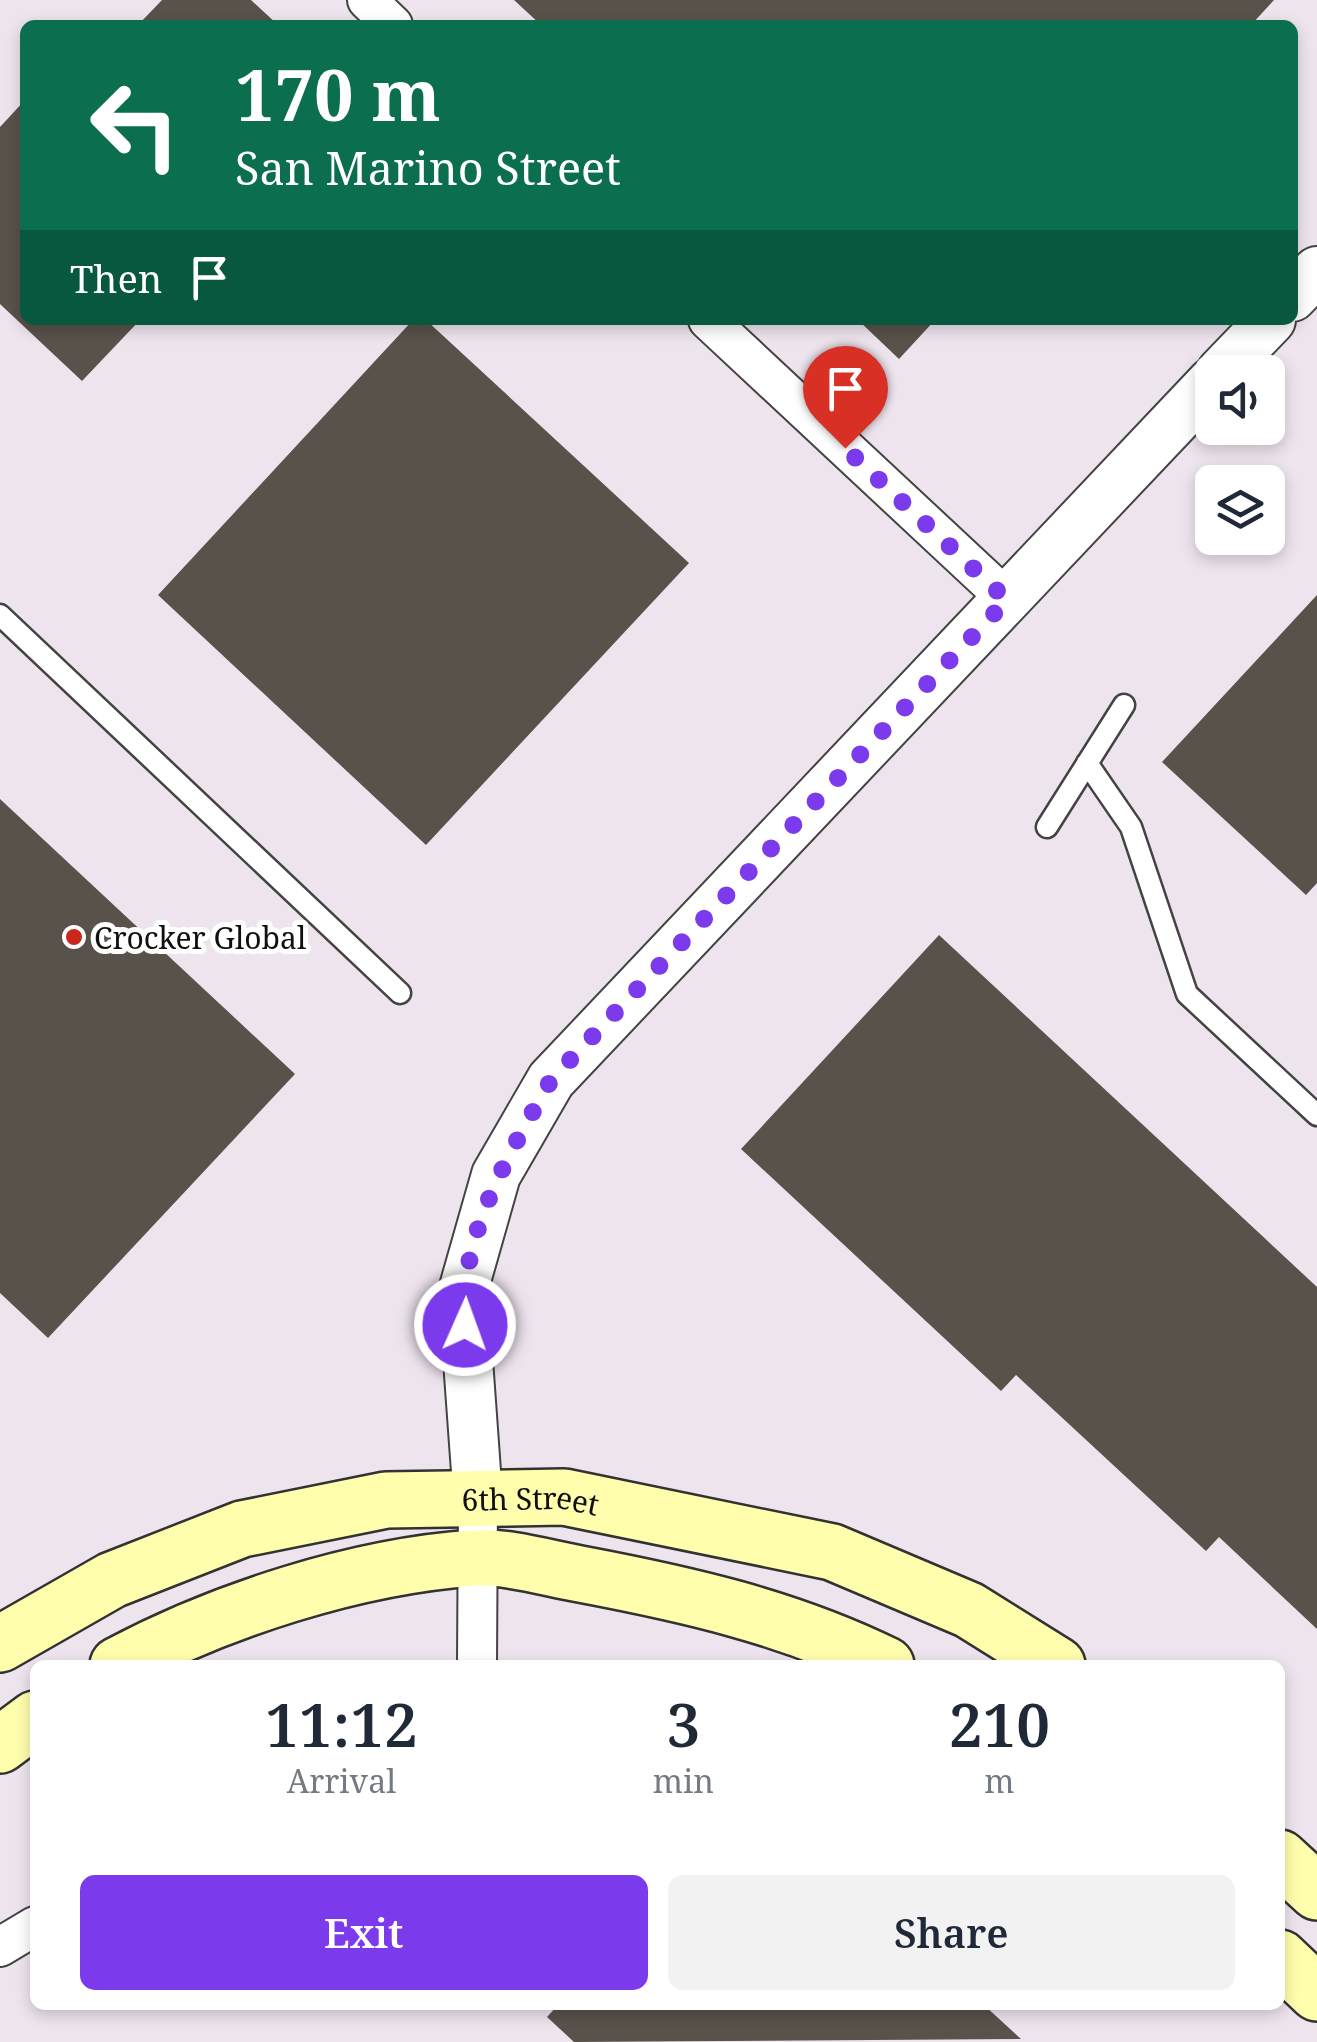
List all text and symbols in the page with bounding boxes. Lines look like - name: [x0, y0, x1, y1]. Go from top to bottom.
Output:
- text: 170 m: [235, 46, 441, 142]
- icon: left: [70, 60, 200, 190]
- text: San Marino Street: [235, 137, 621, 198]
- icon: arrive: [182, 250, 237, 305]
- text: Then: [70, 252, 162, 304]
- pin: [803, 346, 888, 449]
- map controls: [1195, 355, 1285, 555]
- button: sound: [1195, 355, 1285, 445]
- icon: arrive: [818, 361, 873, 416]
- button: layers: [1195, 465, 1285, 555]
- place label: Crocker Global: [94, 917, 306, 958]
- marker: Crocker Global: [63, 926, 85, 948]
- position arrow: [413, 1273, 517, 1377]
- street label: 6th Street: [461, 1475, 603, 1524]
- text: 11:12: [265, 1683, 418, 1765]
- text: 3: [666, 1683, 700, 1765]
- text: 210: [949, 1683, 1050, 1765]
- text: Arrival: [287, 1759, 396, 1802]
- text: min: [653, 1759, 714, 1802]
- text: m: [984, 1759, 1015, 1802]
- button: Exit: [80, 1875, 648, 1990]
- button: Share: [668, 1875, 1235, 1990]

